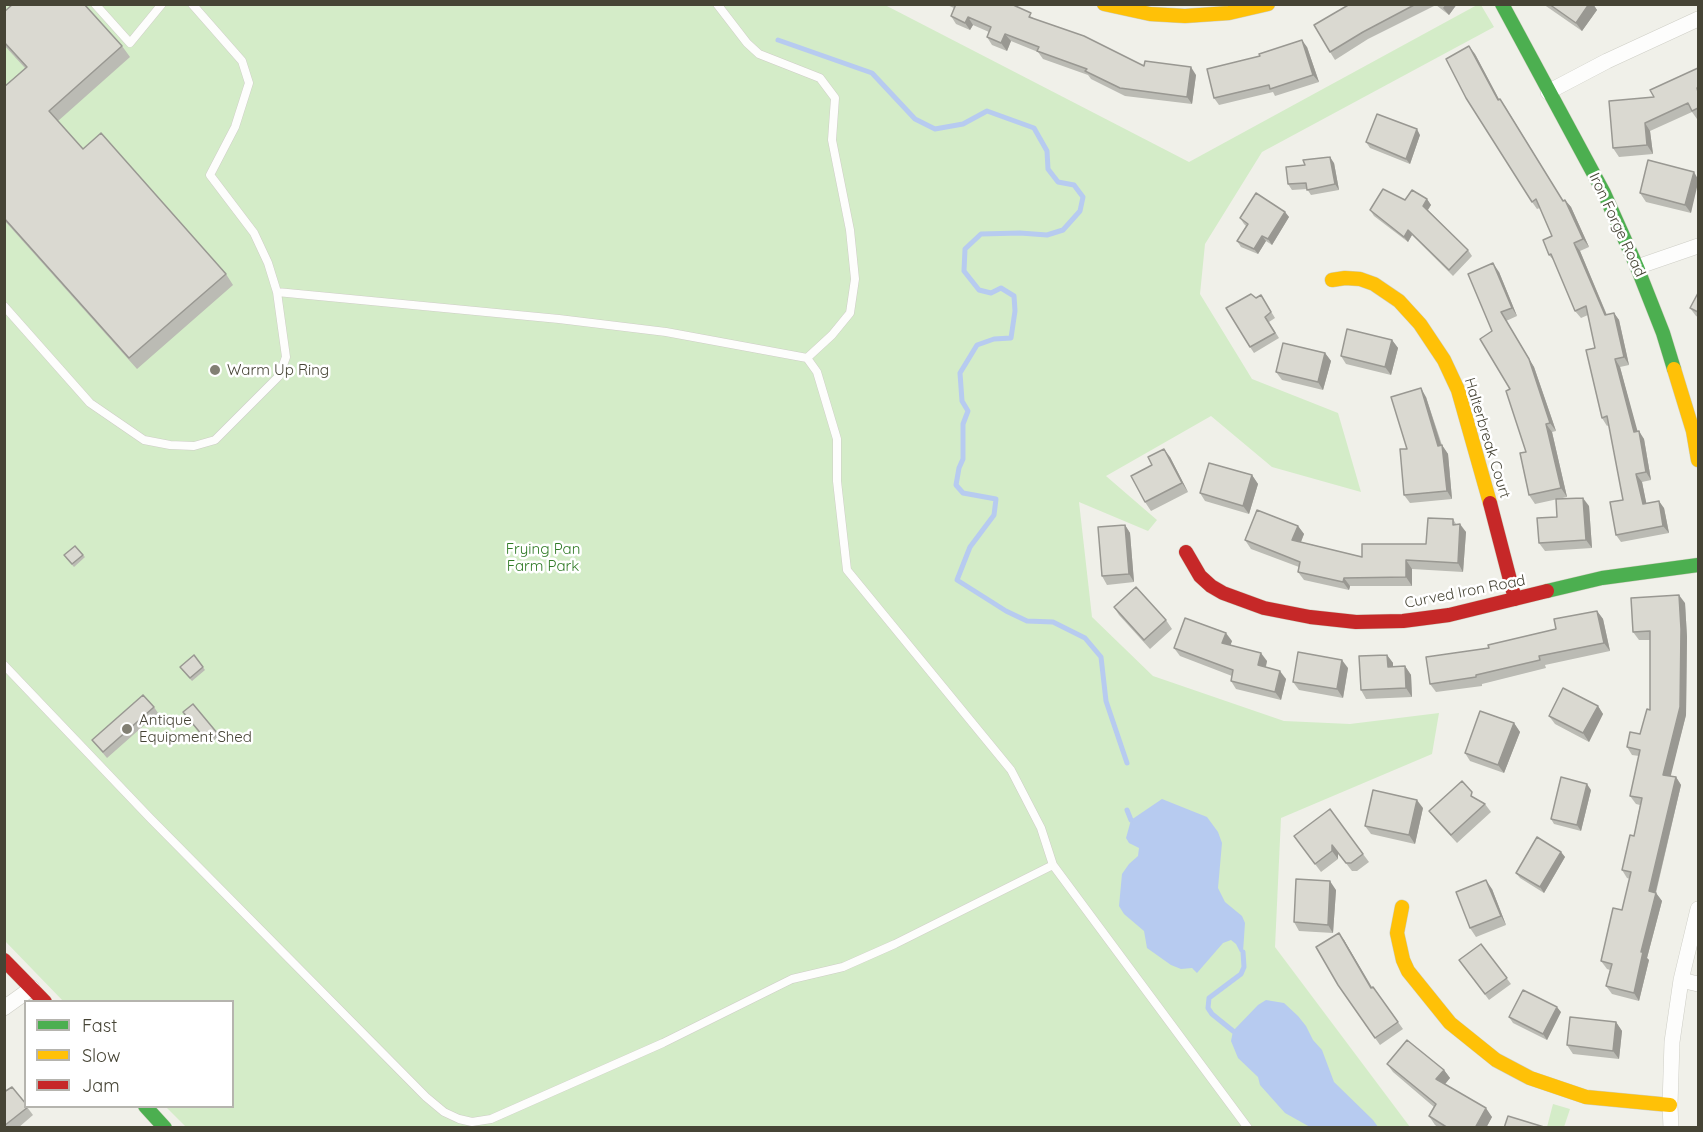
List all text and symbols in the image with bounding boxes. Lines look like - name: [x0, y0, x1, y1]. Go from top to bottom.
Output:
- street label: Iron Forge Road: [1585, 170, 1649, 280]
- place label: Warm Up Ring: [227, 361, 329, 379]
- marker: Warm Up Ring: [208, 363, 222, 377]
- street label: Halterbreak Court: [1460, 376, 1514, 500]
- park label: Frying Pan Farm Park: [506, 540, 580, 575]
- street label: Curved Iron Road: [1403, 571, 1527, 613]
- place label: Antique Equipment Shed: [139, 711, 252, 746]
- marker: Antique Equipment Shed: [120, 722, 134, 736]
- legend: [24, 1000, 234, 1108]
- text: Fast: [82, 1014, 117, 1037]
- text: Slow: [82, 1044, 120, 1067]
- text: Jam: [82, 1074, 120, 1097]

